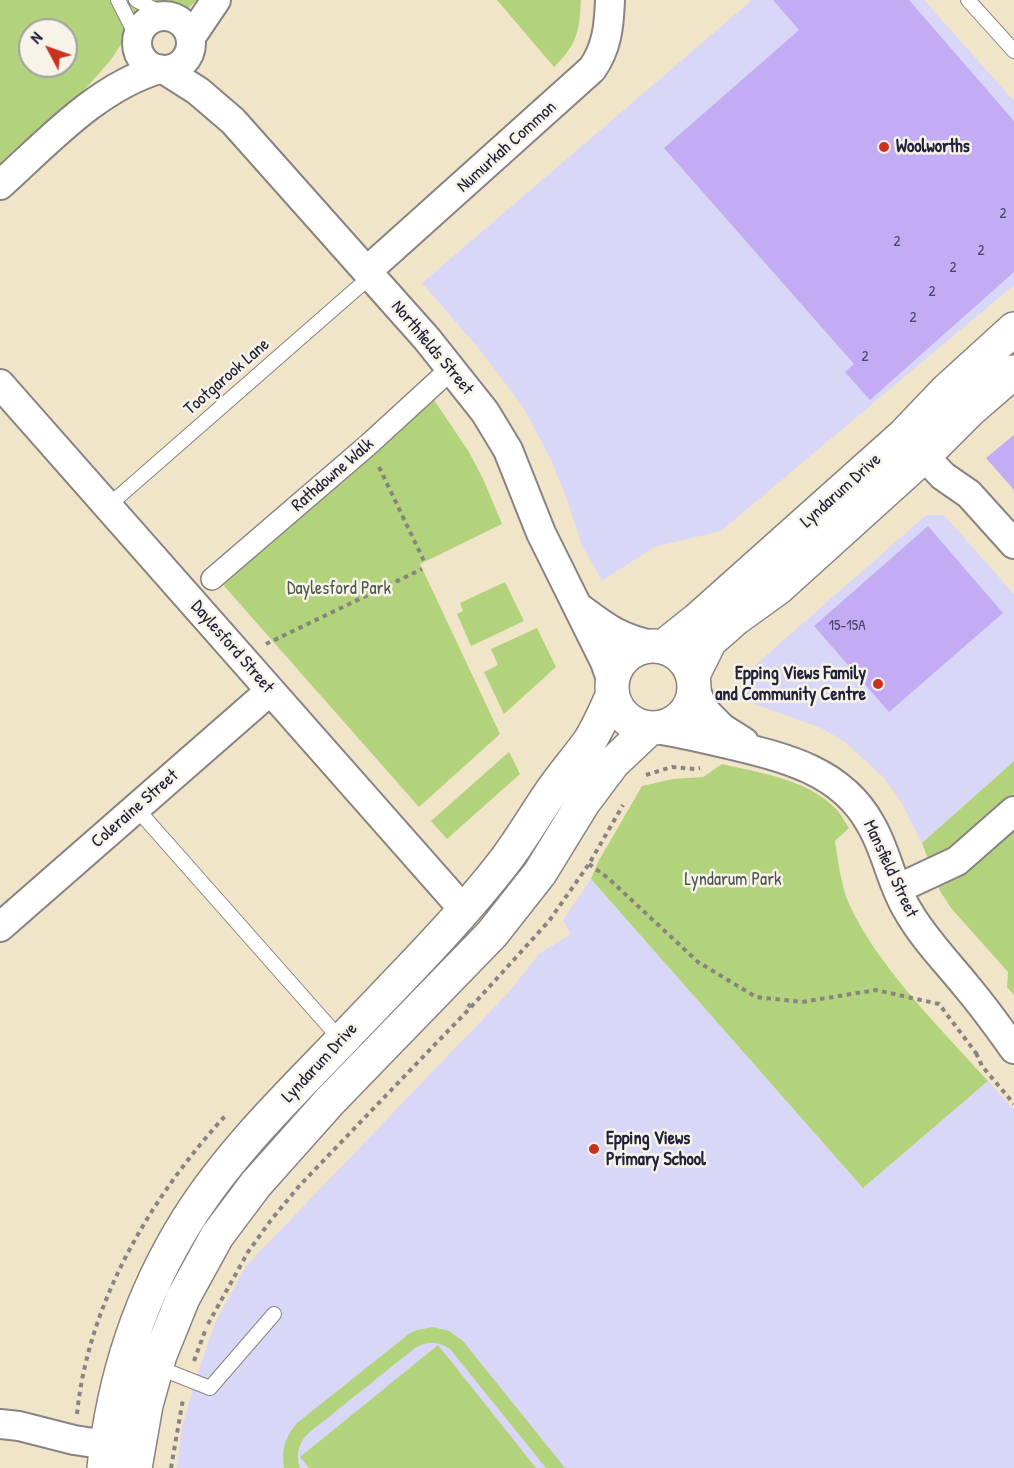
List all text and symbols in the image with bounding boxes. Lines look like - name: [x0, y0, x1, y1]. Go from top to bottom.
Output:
- north arrow: [18, 18, 78, 78]
- text: N: [25, 27, 47, 48]
- street label: Numurkah Common: [453, 97, 561, 197]
- place label: Woolworths: [896, 136, 970, 158]
- marker: Woolworths: [877, 140, 891, 154]
- house number: 2: [999, 205, 1007, 223]
- house number: 2: [893, 233, 901, 251]
- house number: 2: [977, 242, 985, 260]
- house number: 2: [949, 259, 957, 277]
- house number: 2: [928, 283, 936, 301]
- street label: Northfields Street: [386, 296, 478, 400]
- house number: 2: [909, 309, 917, 327]
- street label: Tootgarook Lane: [180, 334, 274, 420]
- house number: 2: [861, 348, 869, 366]
- street label: Rathdowne Walk: [288, 434, 378, 516]
- street label: Lyndarum Drive: [796, 449, 886, 533]
- park label: Daylesford Park: [287, 578, 391, 600]
- street label: Daylesford Street: [186, 596, 278, 698]
- house number: 15-15A: [829, 617, 865, 635]
- place label: Epping Views Family and Community Centre: [715, 663, 866, 706]
- marker: Epping Views Family and Community Centre: [871, 677, 885, 691]
- street label: Coleraine Street: [87, 765, 183, 853]
- street label: Mansfield Street: [858, 817, 922, 921]
- park label: Lyndarum Park: [684, 869, 782, 891]
- street label: Lyndarum Drive: [278, 1019, 362, 1107]
- place label: Epping Views Primary School: [606, 1128, 706, 1170]
- marker: Epping Views Primary School: [587, 1142, 601, 1156]

